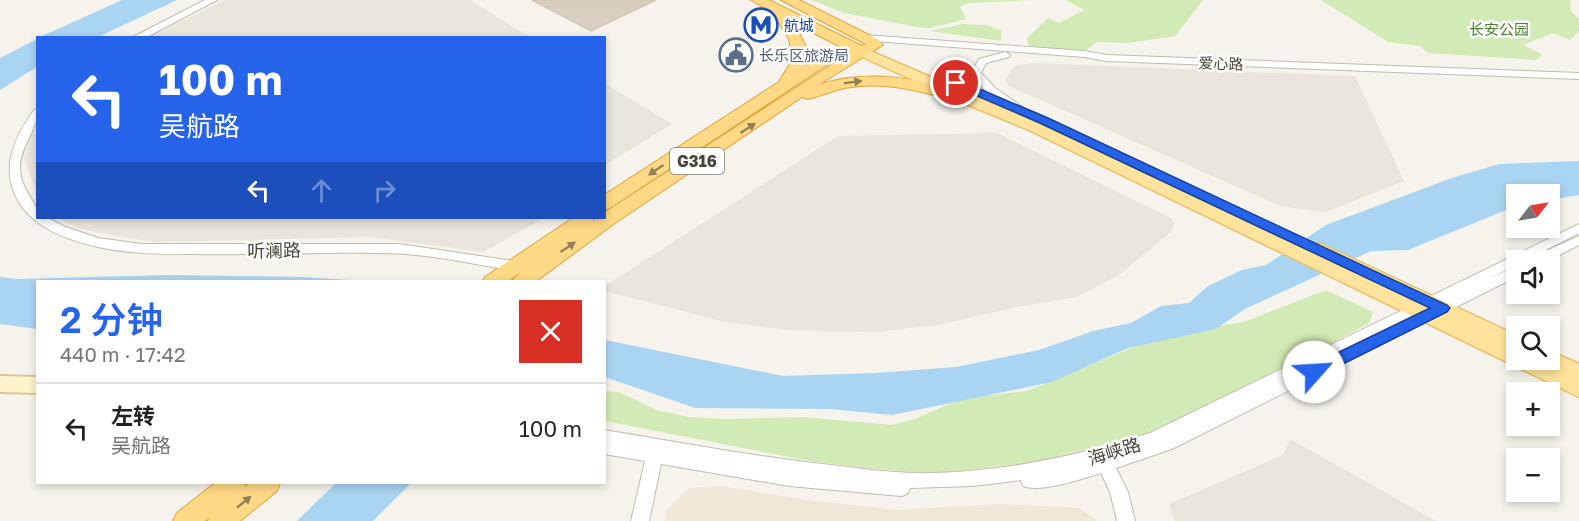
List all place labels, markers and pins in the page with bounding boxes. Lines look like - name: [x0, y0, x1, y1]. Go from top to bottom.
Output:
- metro station icon: 航城: [743, 7, 779, 43]
- place label: 航城: [784, 16, 814, 34]
- public building icon: 长乐区旅游局: [718, 37, 754, 73]
- place label: 长乐区旅游局: [759, 46, 849, 64]
- pin: [930, 57, 981, 108]

